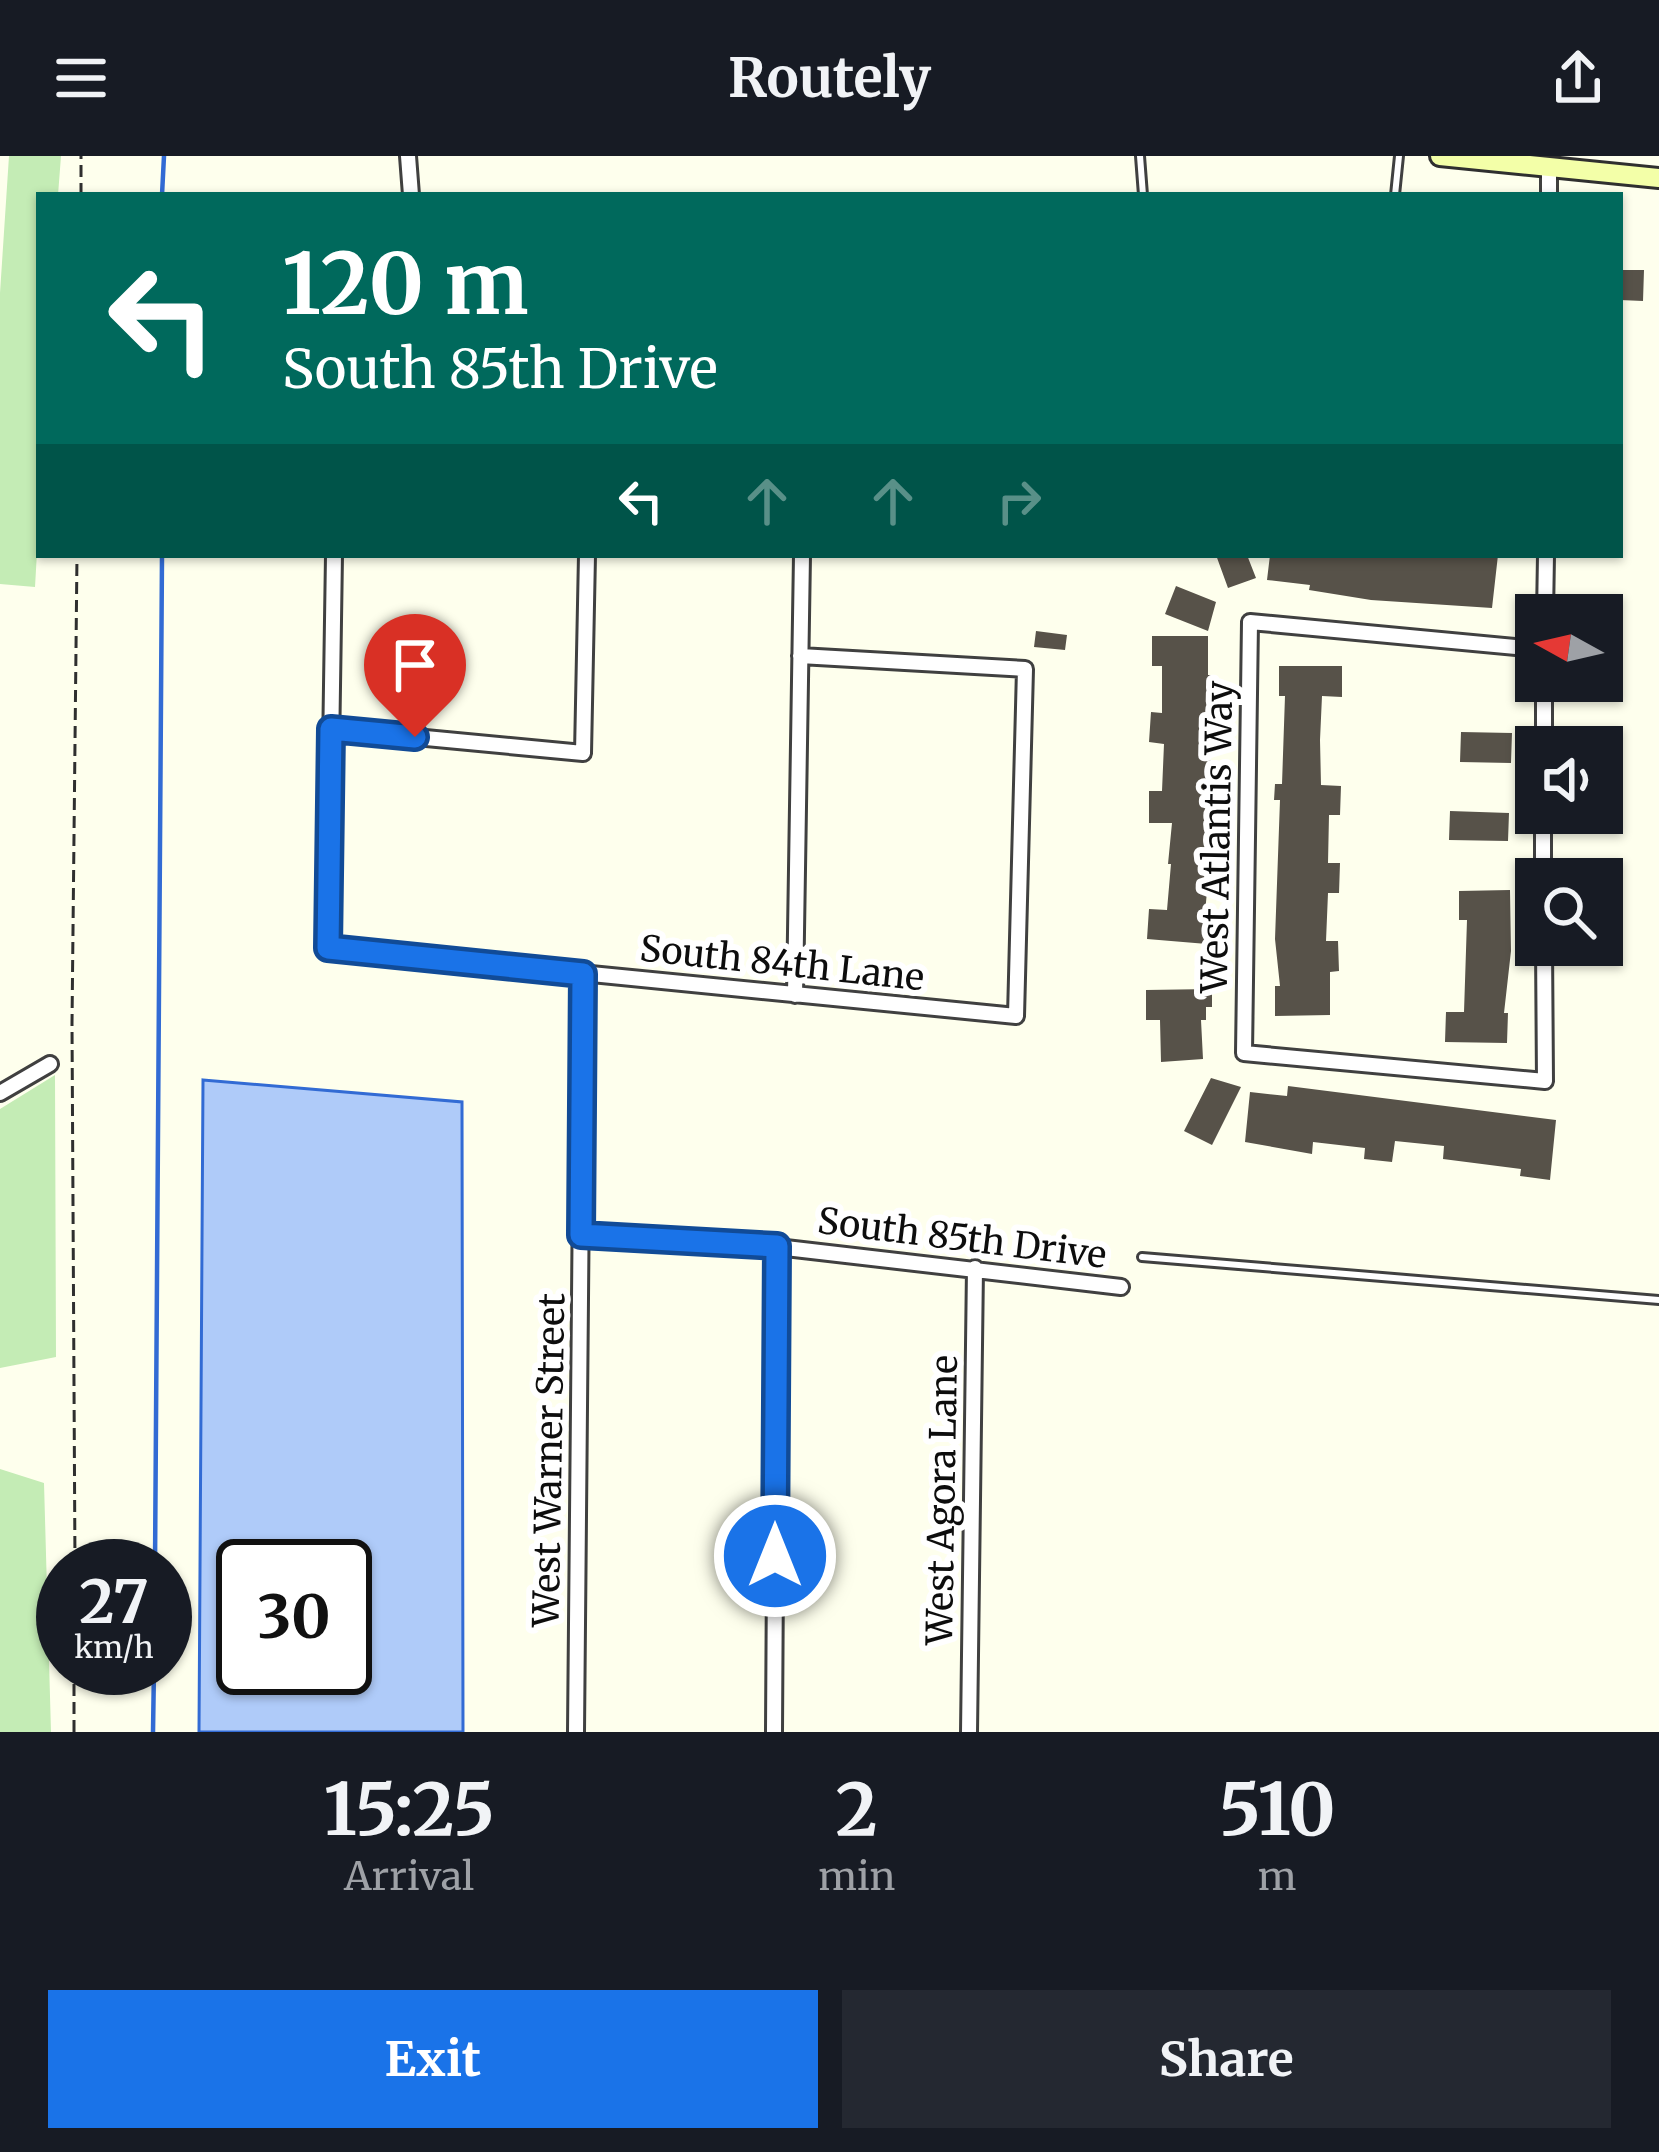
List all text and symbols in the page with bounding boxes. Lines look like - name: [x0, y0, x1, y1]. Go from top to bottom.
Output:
- text: Routely: [728, 44, 931, 112]
- icon: menu: [48, 45, 114, 111]
- icon: share: [1545, 45, 1611, 111]
- text: 120 m: [282, 231, 529, 337]
- icon: left: [84, 240, 240, 396]
- text: South 85th Drive: [282, 335, 718, 403]
- icon: left: [608, 468, 674, 534]
- icon: ahead: [734, 468, 800, 534]
- icon: ahead: [860, 468, 926, 534]
- icon: right: [986, 468, 1052, 534]
- north arrow: [1515, 594, 1623, 702]
- map controls: [1515, 594, 1623, 966]
- pin: [364, 614, 466, 737]
- icon: arrive: [382, 632, 448, 698]
- street label: West Atlantis Way: [1192, 680, 1242, 995]
- button: sound: [1515, 726, 1623, 834]
- button: search: [1515, 858, 1623, 966]
- street label: South 84th Lane: [638, 926, 926, 1000]
- street label: South 85th Drive: [815, 1198, 1109, 1278]
- street label: West Warner Street: [524, 1293, 574, 1628]
- street label: West Agora Lane: [917, 1355, 967, 1646]
- position arrow: [712, 1493, 838, 1619]
- speed limit sign: 30: [216, 1539, 372, 1695]
- text: 27: [79, 1564, 149, 1639]
- text: km/h: [74, 1628, 154, 1666]
- text: 15:25: [323, 1764, 495, 1855]
- text: 2: [836, 1764, 878, 1855]
- text: 510: [1219, 1764, 1336, 1855]
- text: Arrival: [344, 1852, 474, 1901]
- text: min: [818, 1852, 895, 1901]
- text: m: [1258, 1852, 1297, 1901]
- button: Exit: [48, 1990, 818, 2128]
- button: Share: [842, 1990, 1611, 2128]

